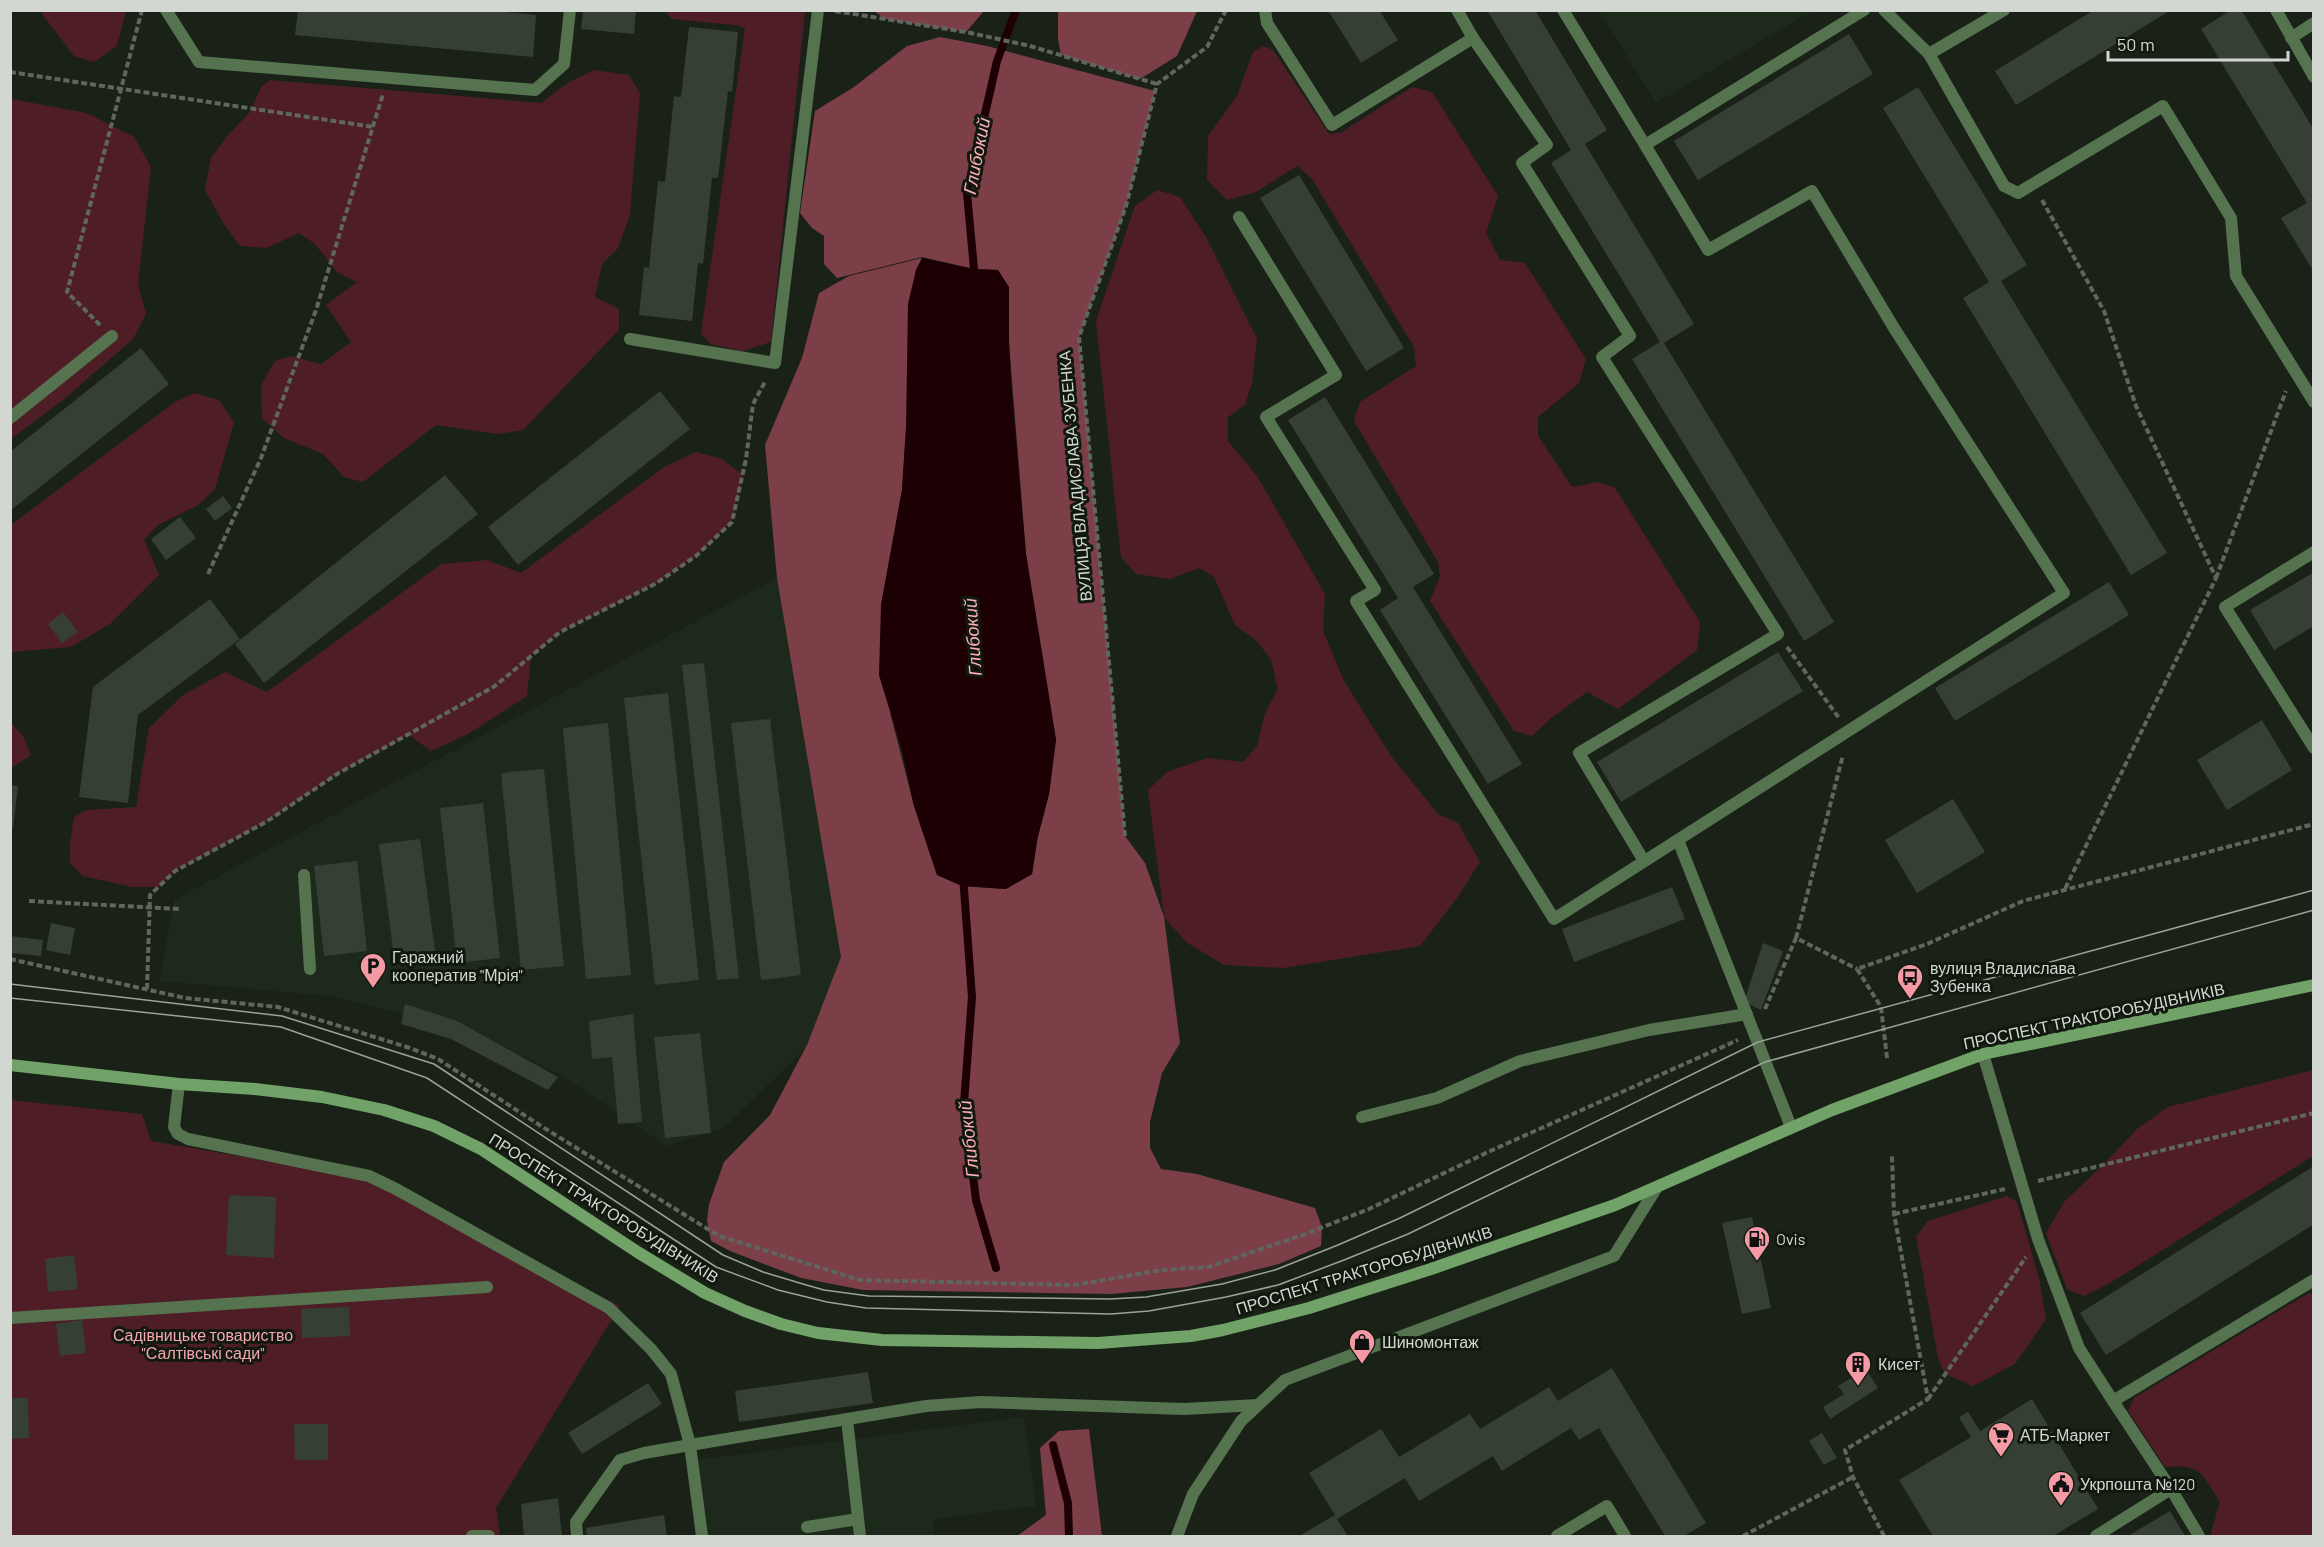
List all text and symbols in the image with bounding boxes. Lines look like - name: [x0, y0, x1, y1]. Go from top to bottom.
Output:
- scale bar: [2108, 24, 2288, 62]
- text: 50 m: [2117, 33, 2155, 55]
- water label: Глибокий: [958, 116, 994, 196]
- street label: ВУЛИЦЯ ВЛАДИСЛАВА ЗУБЕНКА: [1054, 350, 1095, 602]
- water label: Глибокий: [958, 597, 986, 677]
- place label: Гаражний кооператив "Мрія": [392, 947, 523, 984]
- parking icon: Гаражний кооператив "Мрія": [358, 951, 388, 989]
- place label: вулиця Владислава Зубенка: [1930, 958, 2076, 995]
- bus stop icon: вулиця Владислава Зубенка: [1895, 962, 1925, 1000]
- street label: ПРОСПЕКТ ТРАКТОРОБУДІВНИКІВ: [1961, 978, 2226, 1053]
- water label: Глибокий: [953, 1099, 983, 1179]
- street label: ПРОСПЕКТ ТРАКТОРОБУДІВНИКІВ: [486, 1129, 722, 1286]
- street label: ПРОСПЕКТ ТРАКТОРОБУДІВНИКІВ: [1233, 1221, 1494, 1318]
- fuel station icon: Ovis: [1742, 1224, 1772, 1262]
- place label: Ovis: [1776, 1229, 1805, 1248]
- park label: Садівницьке товариство "Салтівські сади": [113, 1325, 293, 1362]
- shop icon: Шиномонтаж: [1347, 1327, 1377, 1365]
- place label: Шиномонтаж: [1382, 1332, 1479, 1351]
- building icon: Кисет: [1843, 1349, 1873, 1387]
- place label: Кисет: [1878, 1354, 1921, 1373]
- supermarket icon: АТБ-Маркет: [1986, 1420, 2016, 1458]
- place label: АТБ-Маркет: [2020, 1425, 2111, 1444]
- public building icon: Укрпошта №120: [2046, 1469, 2076, 1507]
- place label: Укрпошта №120: [2080, 1474, 2195, 1493]

